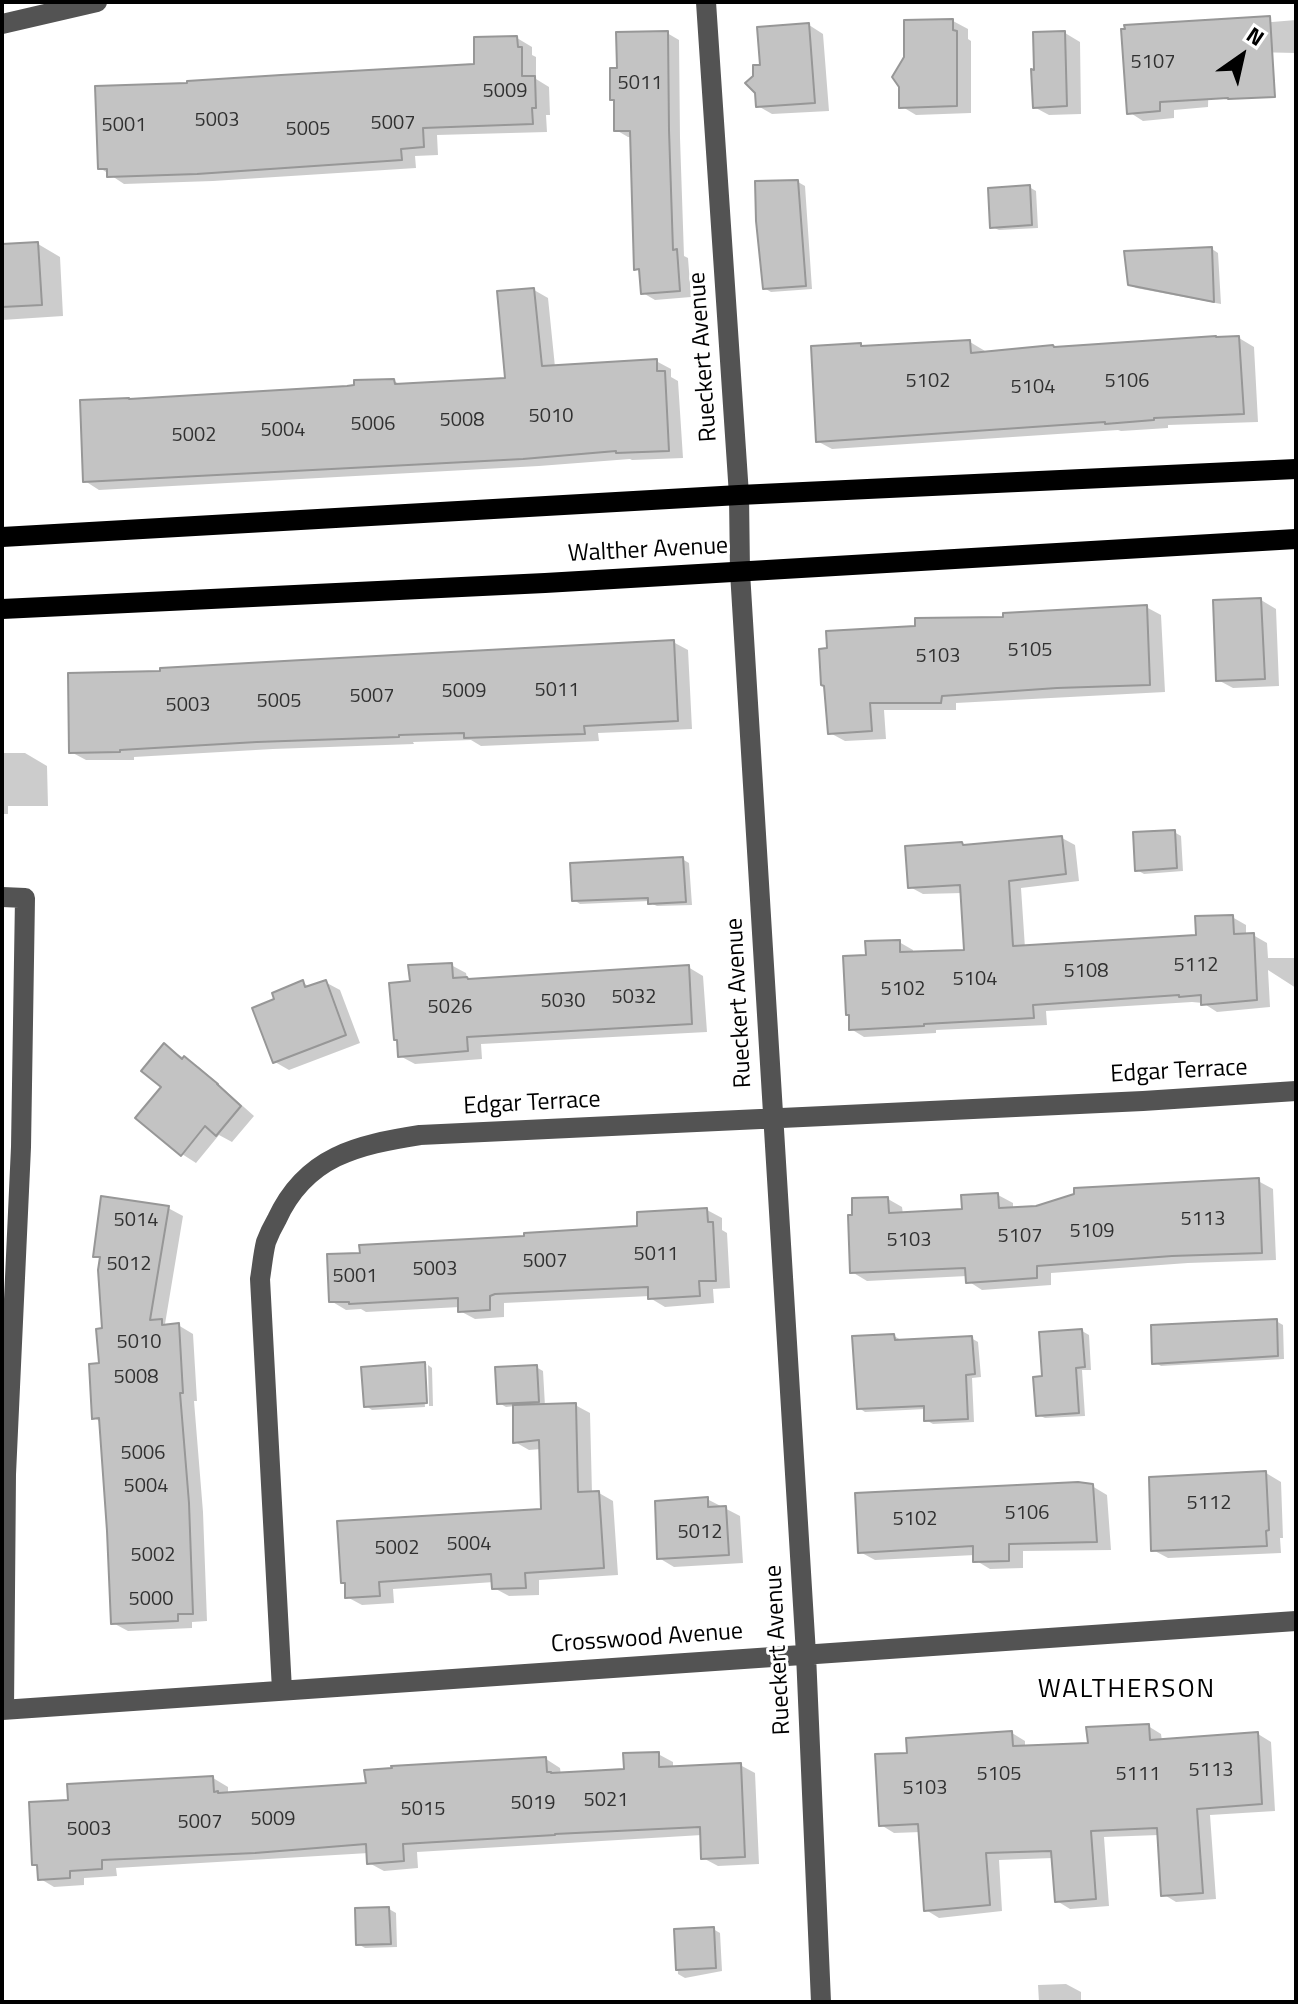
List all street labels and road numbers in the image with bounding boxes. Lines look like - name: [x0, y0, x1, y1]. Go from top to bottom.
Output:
- street label: Rueckert Avenue: [684, 271, 724, 443]
- street label: Walther Avenue: [567, 532, 729, 570]
- street label: Rueckert Avenue: [721, 917, 759, 1089]
- street label: Edgar Terrace: [1110, 1054, 1248, 1090]
- street label: Edgar Terrace: [463, 1086, 601, 1122]
- street label: Rueckert Avenue: [760, 1564, 798, 1736]
- street label: Crosswood Avenue: [550, 1618, 744, 1660]

